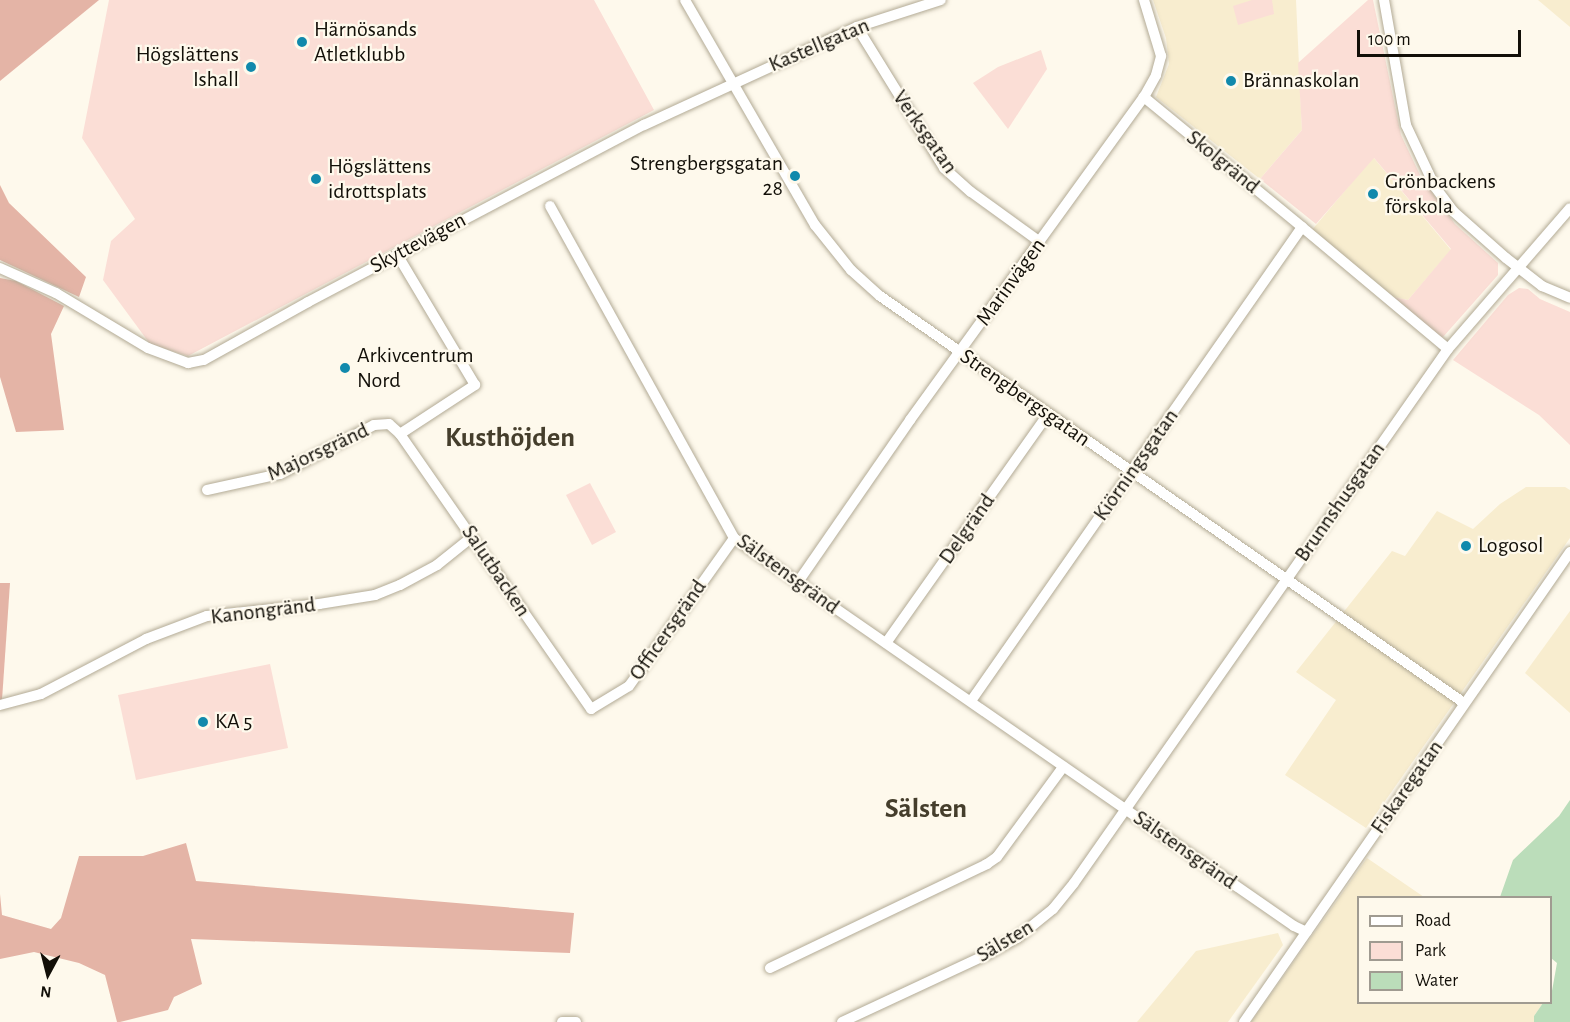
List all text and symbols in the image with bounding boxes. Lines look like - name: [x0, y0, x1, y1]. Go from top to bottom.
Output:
- street label: Kastellgatan: [765, 12, 873, 78]
- place label: Härnösands Atletklubb: [314, 16, 417, 68]
- scale bar: [1360, 18, 1524, 56]
- text: 100 m: [1368, 31, 1411, 49]
- marker: Härnösands Atletklubb: [295, 35, 309, 49]
- place label: Högslättens Ishall: [136, 41, 239, 92]
- marker: Högslättens Ishall: [244, 60, 258, 74]
- place label: Brännaskolan: [1243, 68, 1359, 94]
- marker: Brännaskolan: [1224, 74, 1238, 88]
- street label: Verksgatan: [887, 85, 963, 179]
- street label: Skolgränd: [1181, 125, 1265, 199]
- place label: Strengbergsgatan 28: [630, 150, 783, 202]
- place label: Högslättens idrottsplats: [328, 153, 431, 204]
- place label: Grönbackens förskola: [1385, 168, 1496, 220]
- marker: Strengbergsgatan 28: [788, 169, 802, 183]
- marker: Högslättens idrottsplats: [309, 172, 323, 186]
- marker: Grönbackens förskola: [1366, 187, 1380, 201]
- street label: Skyttevägen: [366, 207, 470, 279]
- street label: Marinvägen: [970, 233, 1052, 331]
- place label: Arkivcentrum Nord: [357, 342, 474, 394]
- street label: Strengbergsgatan: [955, 343, 1095, 453]
- marker: Arkivcentrum Nord: [338, 361, 352, 375]
- street label: Kiörningsgatan: [1088, 404, 1184, 526]
- street label: Majorsgränd: [263, 417, 373, 487]
- district label: Kusthöjden: [445, 421, 575, 455]
- street label: Brunnshusgatan: [1289, 437, 1391, 567]
- street label: Delgränd: [933, 489, 1001, 569]
- street label: Salutbacken: [456, 520, 536, 622]
- street label: Sälstensgränd: [732, 528, 844, 620]
- place label: Logosol: [1478, 533, 1544, 559]
- marker: Logosol: [1459, 539, 1473, 553]
- street label: Officersgränd: [624, 575, 712, 685]
- street label: Kanongränd: [209, 591, 317, 631]
- place label: KA 5: [215, 709, 253, 735]
- marker: KA 5: [196, 715, 210, 729]
- street label: Fiskaregatan: [1365, 735, 1449, 839]
- district label: Sälsten: [885, 792, 967, 826]
- street label: Sälstensgränd: [1128, 805, 1242, 895]
- legend: [1357, 896, 1552, 1004]
- text: Road: [1415, 912, 1451, 930]
- street label: Sälsten: [972, 914, 1038, 968]
- text: Park: [1415, 942, 1446, 960]
- north arrow: [18, 944, 78, 1004]
- text: Water: [1415, 972, 1458, 990]
- text: N: [39, 983, 52, 1000]

